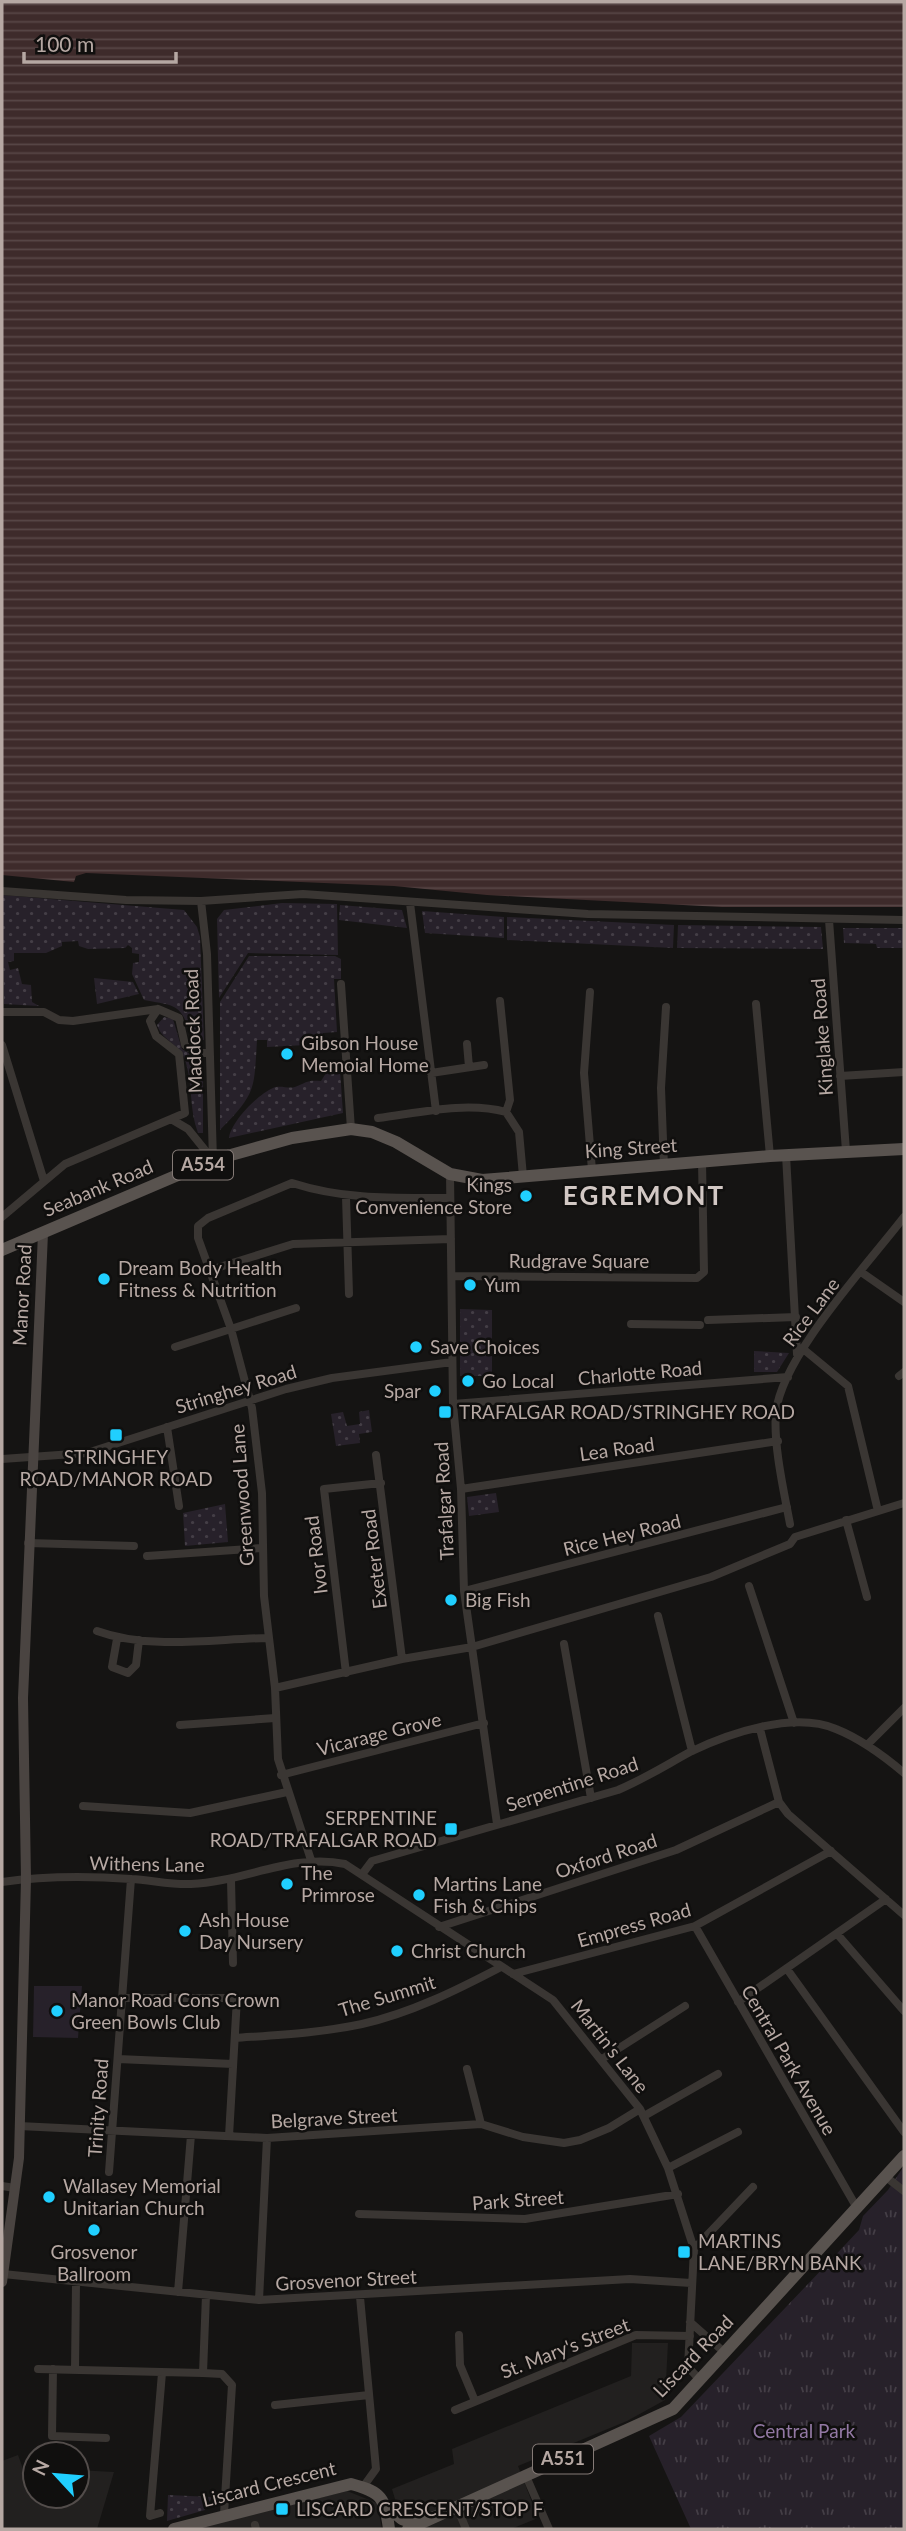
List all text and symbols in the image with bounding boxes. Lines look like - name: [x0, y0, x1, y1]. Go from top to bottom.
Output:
- scale bar: [24, 21, 177, 65]
- text: 100 m: [35, 31, 94, 56]
- street label: Maddock Road: [179, 968, 206, 1094]
- street label: Kinglake Road: [806, 978, 837, 1097]
- place label: Gibson House Memoial Home: [301, 1031, 429, 1076]
- marker: Gibson House Memoial Home: [279, 1046, 295, 1062]
- street label: King Street: [584, 1133, 678, 1162]
- road number: A554: [173, 1150, 233, 1180]
- street label: Seabank Road: [39, 1154, 156, 1221]
- place label: Kings Convenience Store: [355, 1173, 512, 1218]
- district label: EGREMONT: [563, 1179, 725, 1211]
- marker: Kings Convenience Store: [518, 1188, 534, 1204]
- street label: Manor Road: [7, 1244, 36, 1346]
- street label: Rudgrave Square: [509, 1249, 649, 1272]
- place label: Dream Body Health Fitness & Nutrition: [118, 1256, 282, 1301]
- marker: Dream Body Health Fitness & Nutrition: [96, 1271, 112, 1287]
- place label: Yum: [484, 1273, 520, 1296]
- street label: Rice Lane: [777, 1273, 844, 1351]
- marker: Yum: [462, 1277, 478, 1293]
- place label: Save Choices: [430, 1335, 540, 1358]
- marker: Save Choices: [408, 1339, 424, 1355]
- street label: Charlotte Road: [577, 1356, 703, 1389]
- street label: Stringhey Road: [173, 1359, 299, 1418]
- place label: Go Local: [482, 1369, 554, 1392]
- marker: Go Local: [460, 1373, 476, 1389]
- place label: Spar: [384, 1379, 421, 1402]
- marker: Spar: [427, 1383, 443, 1399]
- place label: TRAFALGAR ROAD/STRINGHEY ROAD: [459, 1400, 795, 1423]
- marker: TRAFALGAR ROAD/STRINGHEY ROAD: [437, 1404, 453, 1420]
- street label: Greenwood Lane: [225, 1423, 258, 1567]
- marker: STRINGHEY ROAD/MANOR ROAD: [108, 1427, 124, 1443]
- street label: Lea Road: [578, 1432, 656, 1465]
- street label: Trafalgar Road: [429, 1441, 458, 1561]
- place label: STRINGHEY ROAD/MANOR ROAD: [19, 1445, 213, 1490]
- street label: Exeter Road: [356, 1508, 391, 1610]
- street label: Rice Hey Road: [561, 1509, 683, 1560]
- street label: Ivor Road: [299, 1514, 332, 1596]
- place label: Big Fish: [465, 1588, 530, 1611]
- marker: Big Fish: [443, 1592, 459, 1608]
- street label: Vicarage Grove: [314, 1707, 443, 1760]
- street label: Serpentine Road: [503, 1751, 641, 1816]
- place label: SERPENTINE ROAD/TRAFALGAR ROAD: [210, 1806, 437, 1851]
- marker: SERPENTINE ROAD/TRAFALGAR ROAD: [443, 1821, 459, 1837]
- street label: Oxford Road: [552, 1828, 660, 1883]
- street label: Withens Lane: [89, 1851, 205, 1876]
- place label: The Primrose: [301, 1861, 375, 1906]
- place label: Martins Lane Fish & Chips: [433, 1872, 542, 1917]
- marker: The Primrose: [279, 1876, 295, 1892]
- marker: Martins Lane Fish & Chips: [411, 1887, 427, 1903]
- street label: Empress Road: [574, 1897, 693, 1952]
- place label: Ash House Day Nursery: [199, 1908, 304, 1953]
- marker: Ash House Day Nursery: [177, 1923, 193, 1939]
- place label: Christ Church: [411, 1939, 526, 1962]
- marker: Christ Church: [389, 1943, 405, 1959]
- street label: The Summit: [336, 1970, 438, 2021]
- street label: Central Park Avenue: [737, 1981, 842, 2139]
- place label: Manor Road Cons Crown Green Bowls Club: [71, 1988, 280, 2033]
- street label: Martin's Lane: [567, 1994, 654, 2097]
- marker: Manor Road Cons Crown Green Bowls Club: [49, 2003, 65, 2019]
- street label: Trinity Road: [83, 2058, 112, 2158]
- street label: Belgrave Street: [270, 2103, 398, 2132]
- place label: Wallasey Memorial Unitarian Church: [63, 2174, 221, 2219]
- street label: Park Street: [471, 2185, 565, 2214]
- marker: Wallasey Memorial Unitarian Church: [41, 2189, 57, 2205]
- marker: Grosvenor Ballroom: [86, 2222, 102, 2238]
- place label: MARTINS LANE/BRYN BANK: [698, 2229, 862, 2274]
- place label: Grosvenor Ballroom: [51, 2240, 138, 2285]
- marker: MARTINS LANE/BRYN BANK: [676, 2244, 692, 2260]
- street label: Grosvenor Street: [275, 2264, 417, 2295]
- street label: Liscard Road: [648, 2310, 737, 2402]
- street label: St. Mary's Street: [497, 2312, 633, 2383]
- park label: Central Park: [753, 2419, 856, 2442]
- north arrow: [21, 2440, 91, 2510]
- road number: A551: [533, 2444, 593, 2474]
- text: N: [27, 2456, 54, 2479]
- street label: Liscard Crescent: [200, 2456, 338, 2511]
- place label: LISCARD CRESCENT/STOP F: [296, 2497, 544, 2520]
- marker: LISCARD CRESCENT/STOP F: [274, 2501, 290, 2517]

